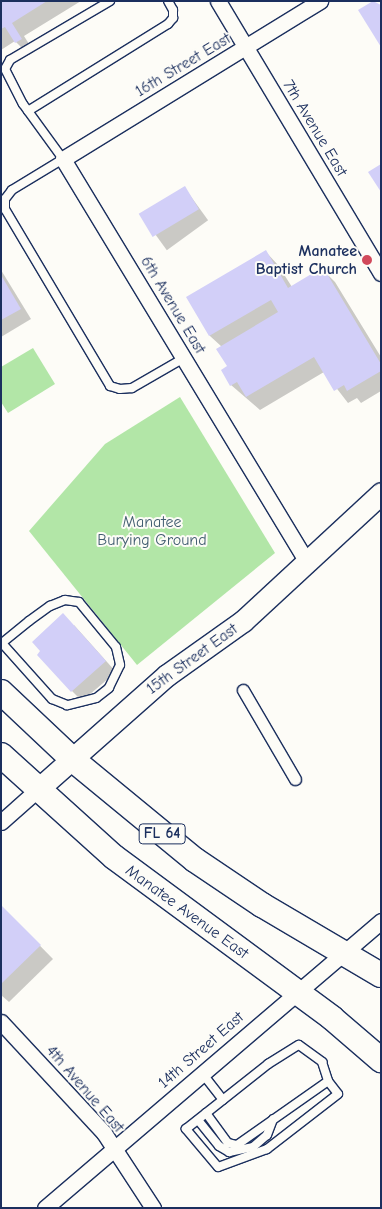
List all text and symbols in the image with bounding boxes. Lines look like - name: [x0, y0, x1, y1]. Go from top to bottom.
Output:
- street label: 16th Street East: [132, 29, 234, 101]
- street label: 7th Avenue East: [279, 76, 351, 180]
- place label: Manatee Baptist Church: [256, 241, 357, 279]
- street label: 6th Avenue East: [136, 253, 210, 357]
- marker: Manatee Baptist Church: [361, 254, 373, 266]
- park label: Manatee Burying Ground: [97, 512, 207, 550]
- street label: 15th Street East: [143, 619, 241, 699]
- road number: FL 64: [138, 822, 186, 846]
- street label: Manatee Avenue East: [122, 861, 252, 963]
- street label: 14th Street East: [154, 1008, 248, 1092]
- street label: 4th Avenue East: [42, 1041, 128, 1137]

